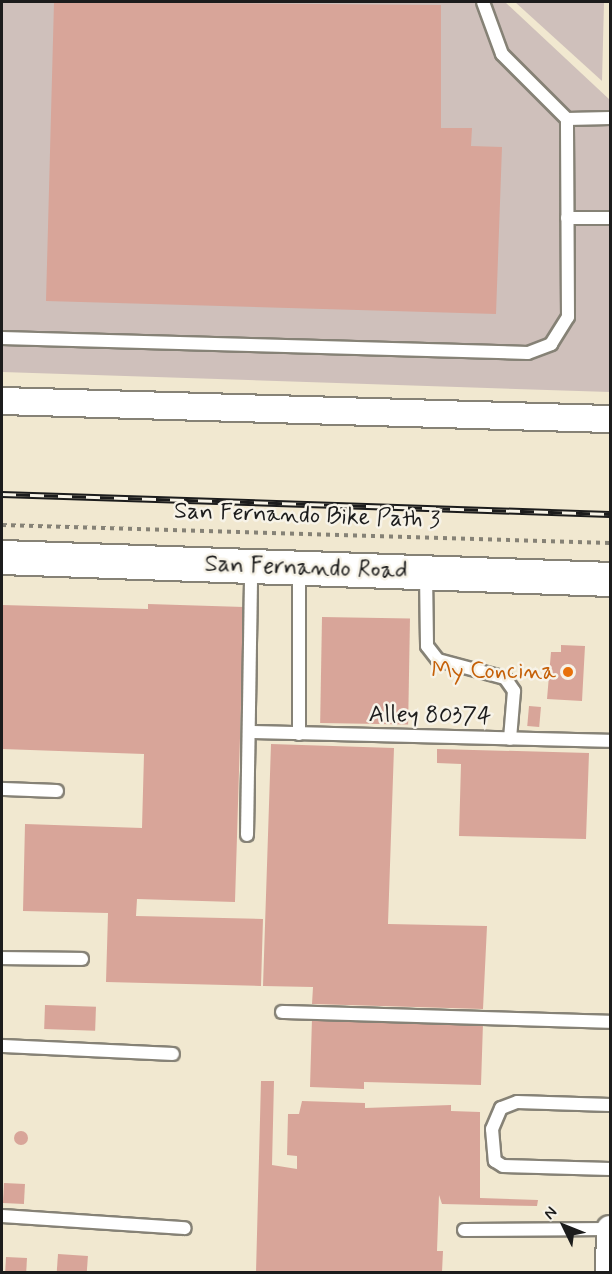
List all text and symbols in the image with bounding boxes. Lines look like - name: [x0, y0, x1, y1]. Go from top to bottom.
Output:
- street label: San Fernando Bike Path 3: [175, 497, 439, 535]
- street label: San Fernando Road: [207, 550, 405, 586]
- place label: My Concina: [435, 658, 556, 686]
- marker: My Concina: [561, 665, 575, 679]
- street label: Alley 80374: [368, 701, 492, 731]
- north arrow: [534, 1196, 594, 1256]
- text: N: [539, 1202, 562, 1224]

